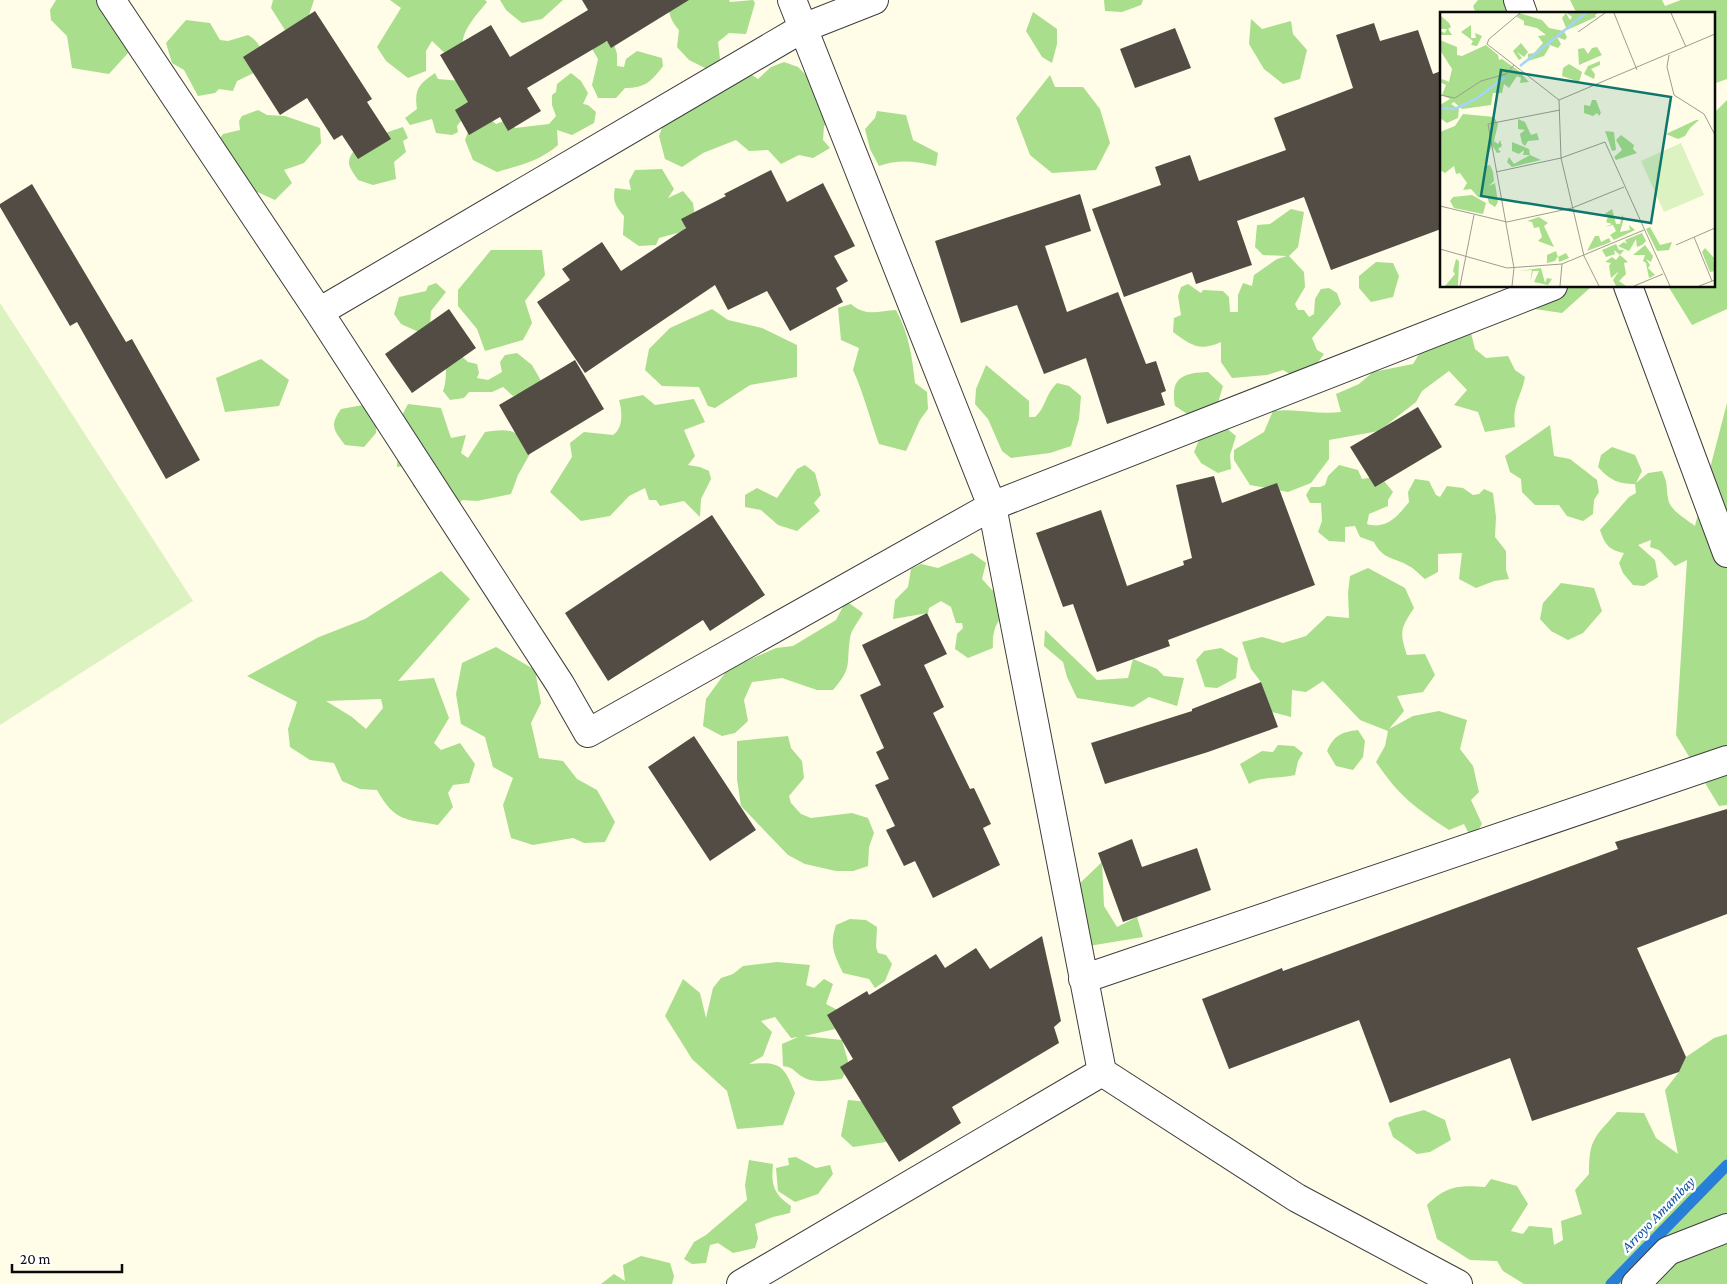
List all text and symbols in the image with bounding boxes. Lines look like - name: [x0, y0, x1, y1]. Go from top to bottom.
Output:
- inset map: [1440, 12, 1714, 288]
- water label: Arroyo Amambay: [1618, 1173, 1699, 1256]
- scale bar: [12, 1242, 122, 1274]
- text: 20 m: [20, 1251, 51, 1267]

